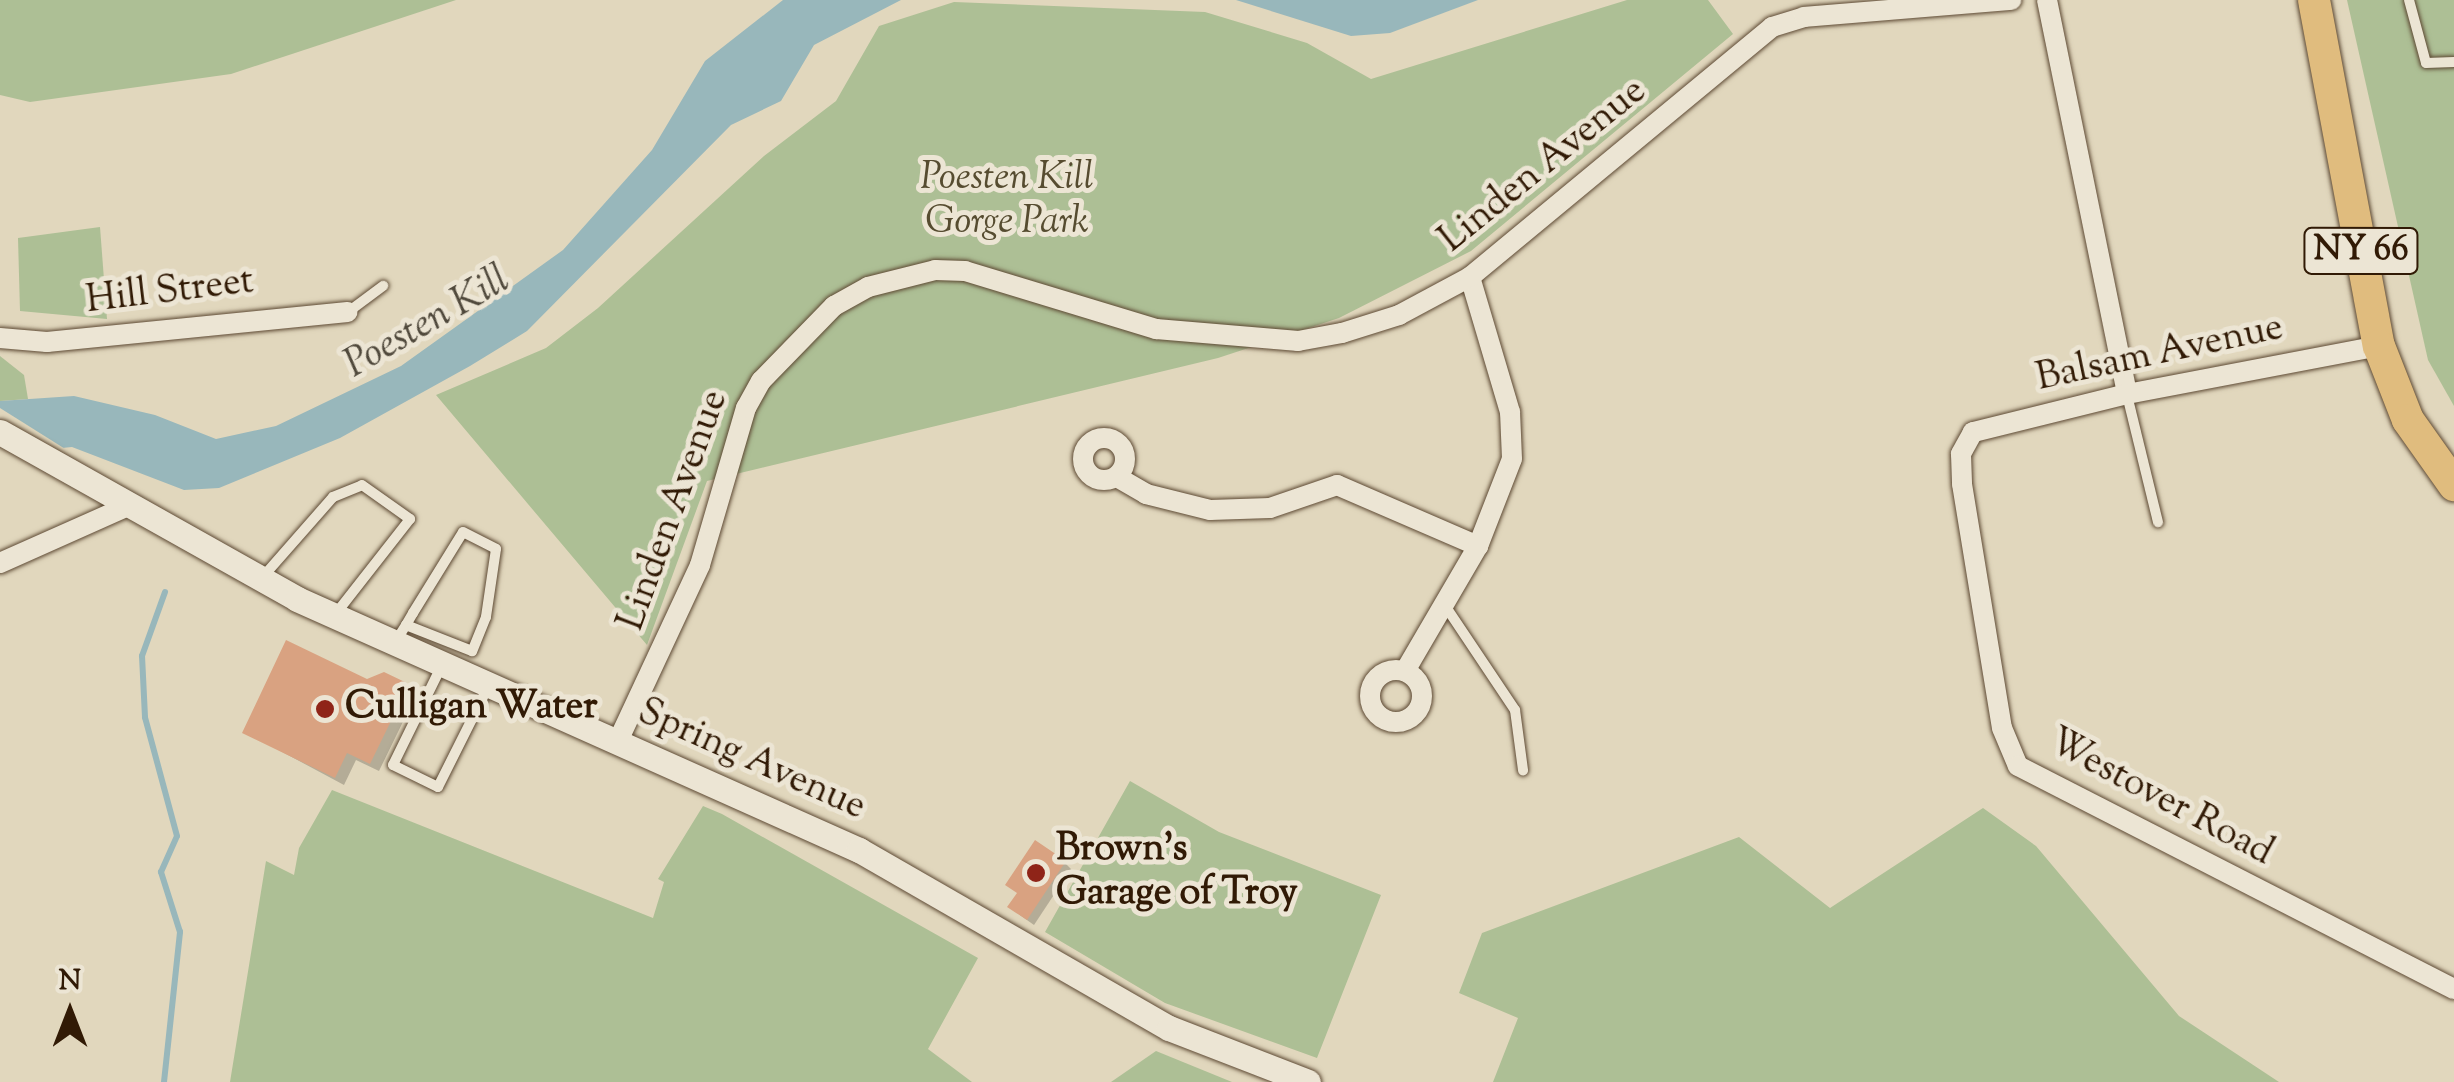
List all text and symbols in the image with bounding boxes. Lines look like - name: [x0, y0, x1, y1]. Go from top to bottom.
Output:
- street label: Linden Avenue: [1432, 70, 1656, 264]
- park label: Poesten Kill Gorge Park: [920, 157, 1094, 246]
- road number: NY 66: [2301, 221, 2421, 281]
- water label: Poesten Kill: [337, 258, 519, 390]
- street label: Hill Street: [84, 260, 256, 326]
- street label: Balsam Avenue: [2033, 307, 2287, 403]
- street label: Linden Avenue: [610, 385, 740, 637]
- place label: Culligan Water: [345, 686, 597, 732]
- street label: Spring Avenue: [630, 690, 872, 832]
- marker: Culligan Water: [314, 698, 336, 720]
- street label: Westover Road: [2040, 721, 2280, 877]
- place label: Brown's Garage of Troy: [1056, 828, 1298, 918]
- marker: Brown's Garage of Troy: [1025, 862, 1047, 884]
- north arrow: [20, 962, 120, 1062]
- text: N: [59, 962, 81, 1002]

